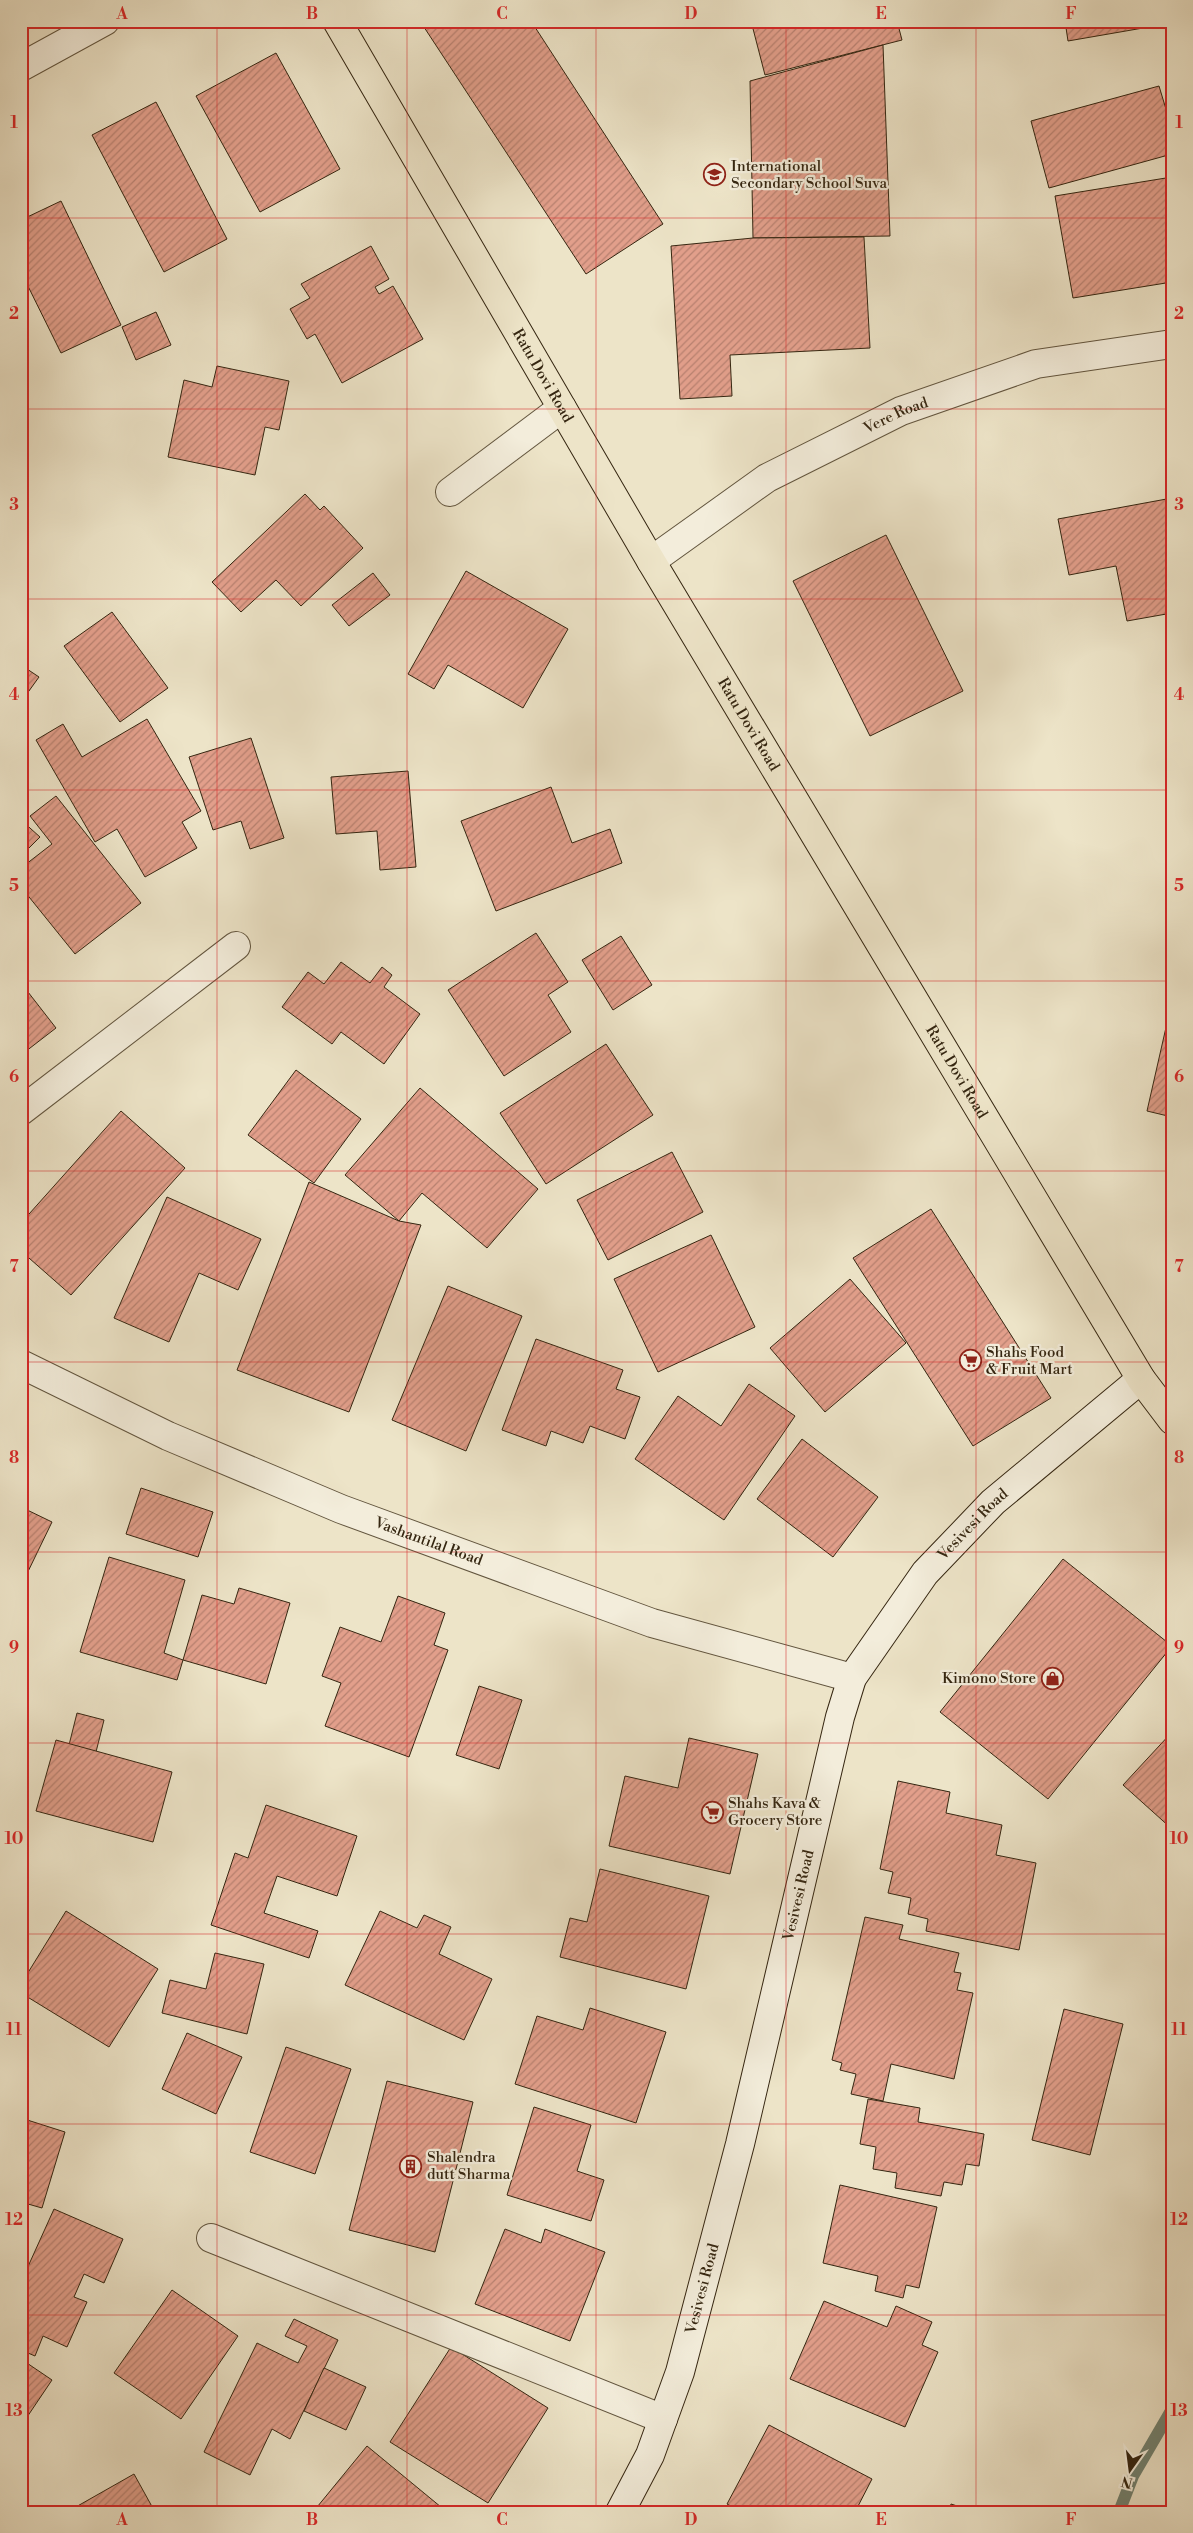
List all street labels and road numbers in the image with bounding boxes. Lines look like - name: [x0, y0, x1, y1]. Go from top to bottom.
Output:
- street label: Ratu Dovi Road: [508, 325, 578, 426]
- street label: Vere Road: [859, 393, 931, 438]
- street label: Ratu Dovi Road: [714, 674, 784, 775]
- street label: Ratu Dovi Road: [922, 1022, 992, 1122]
- street label: Vesivesi Road: [933, 1484, 1012, 1564]
- street label: Vashantilal Road: [371, 1512, 486, 1570]
- street label: Vesivesi Road: [778, 1847, 818, 1943]
- street label: Vesivesi Road: [681, 2241, 723, 2337]

